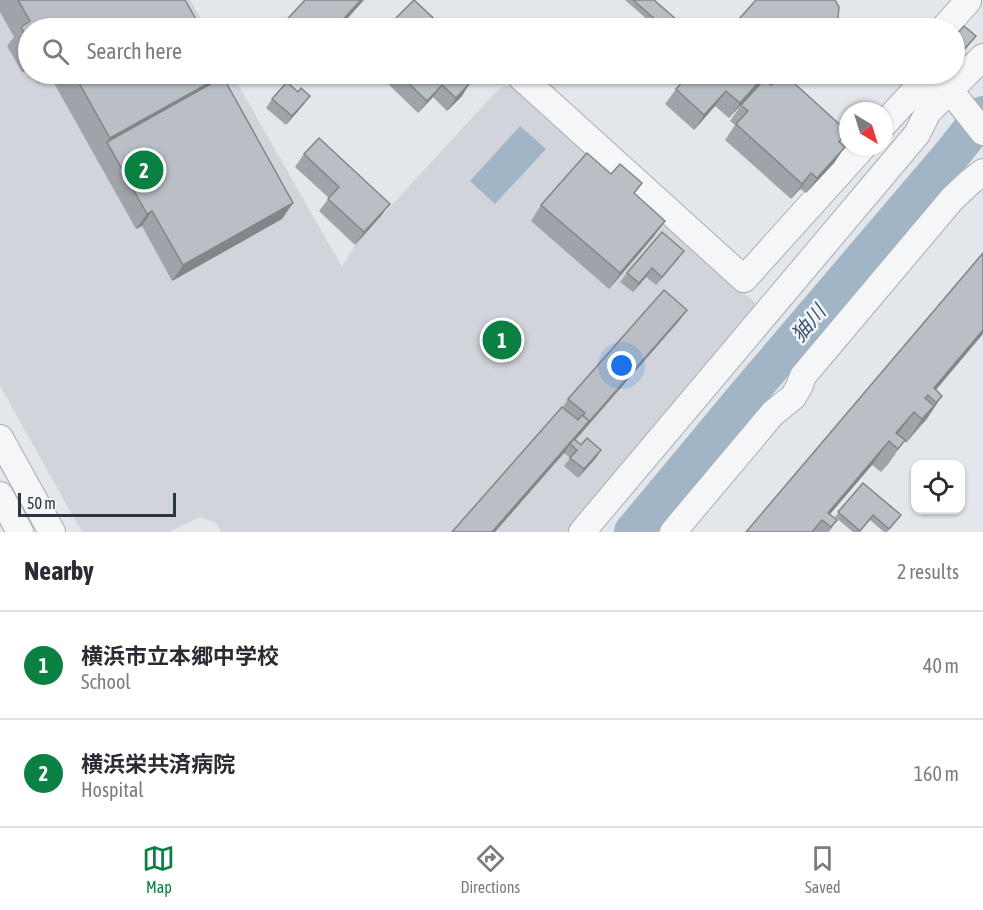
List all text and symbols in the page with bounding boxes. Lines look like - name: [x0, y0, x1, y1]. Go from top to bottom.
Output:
- search box: [18, 18, 965, 84]
- icon: search: [39, 35, 72, 68]
- text: Search here: [87, 38, 182, 64]
- north arrow: [839, 102, 893, 156]
- pin: 2: [124, 148, 164, 192]
- water label: 㹨川: [786, 299, 831, 346]
- pin: 1: [482, 318, 522, 362]
- your location: [607, 351, 636, 380]
- map controls: [911, 460, 965, 514]
- button: locate: [911, 460, 965, 514]
- scale bar: [18, 490, 176, 518]
- text: 50 m: [27, 494, 56, 512]
- text: Nearby: [24, 556, 94, 586]
- text: 2 results: [897, 560, 959, 583]
- text: 横浜市立本郷中学校: [81, 643, 279, 669]
- text: 1: [39, 654, 48, 677]
- text: 40 m: [923, 654, 959, 677]
- text: School: [81, 670, 131, 693]
- text: 横浜栄共済病院: [81, 751, 235, 777]
- text: 2: [39, 762, 48, 785]
- text: 160 m: [914, 762, 959, 785]
- text: Hospital: [81, 778, 144, 801]
- tab: Map: [142, 842, 175, 896]
- tab: Directions: [460, 842, 520, 896]
- tab: Saved: [805, 842, 840, 896]

